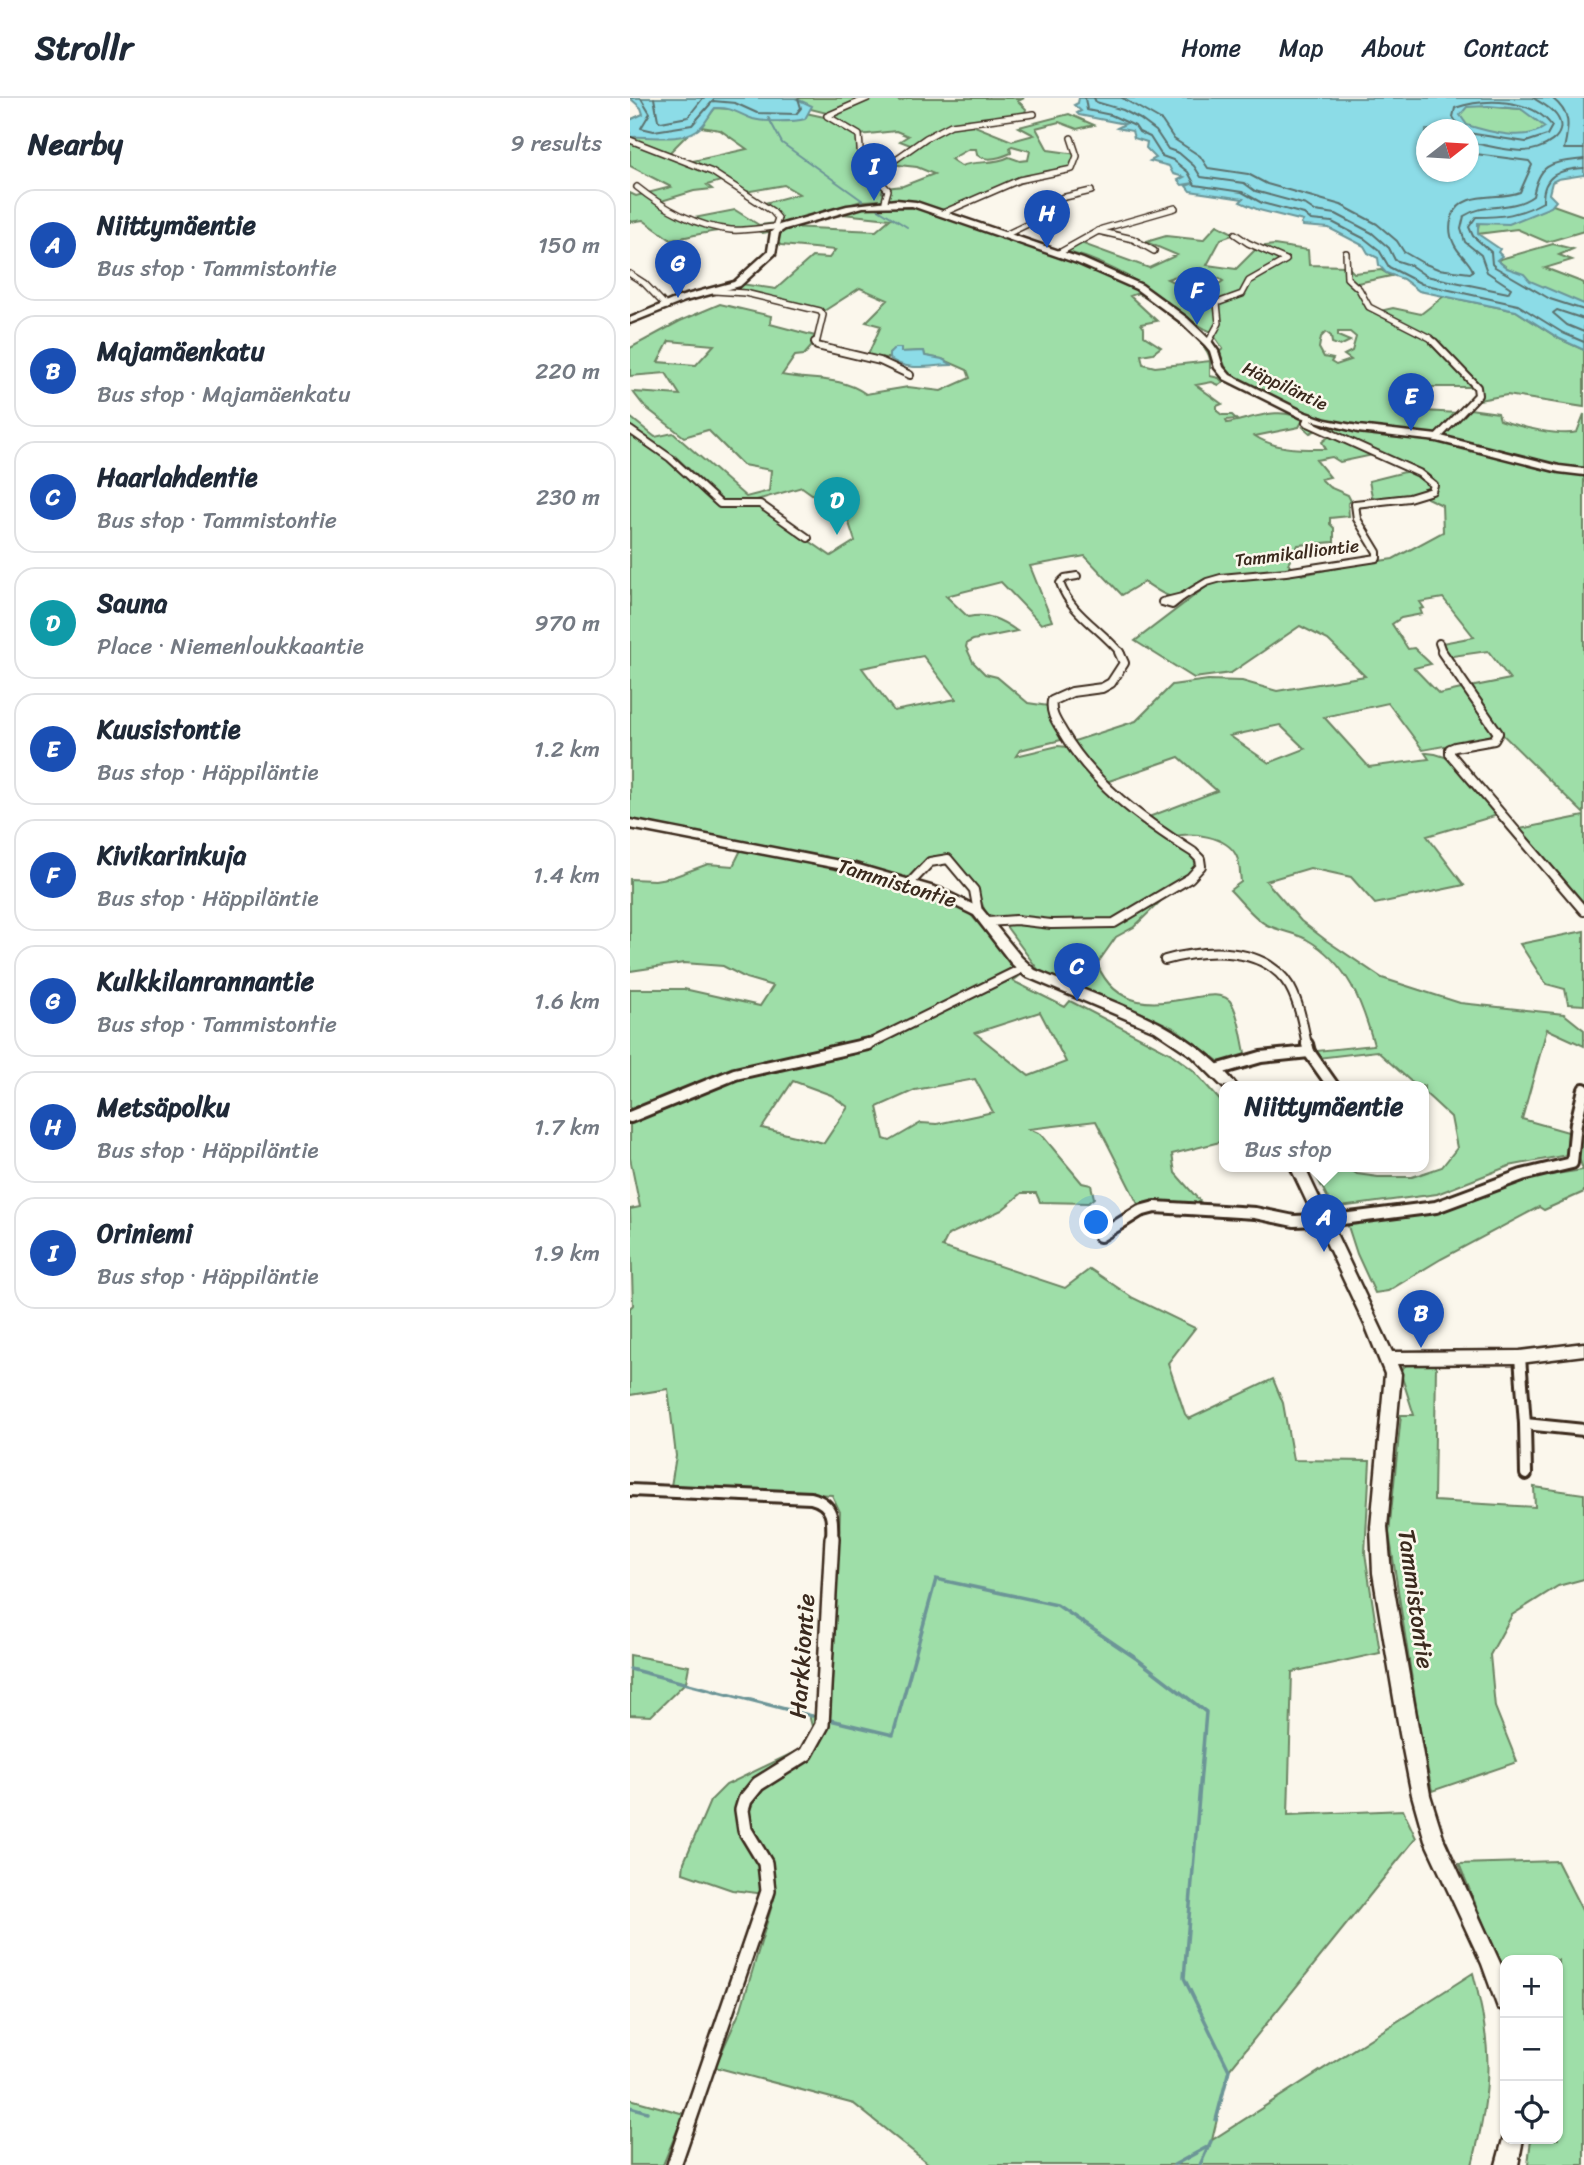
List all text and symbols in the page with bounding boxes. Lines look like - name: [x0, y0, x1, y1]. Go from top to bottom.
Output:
- text: Strollr: [35, 19, 133, 77]
- text: Home: [1181, 27, 1241, 69]
- text: Map: [1279, 27, 1323, 69]
- text: About: [1361, 27, 1426, 69]
- text: Contact: [1464, 27, 1549, 69]
- text: Nearby: [28, 117, 123, 171]
- north arrow: [1416, 119, 1479, 182]
- text: 9 results: [511, 123, 602, 164]
- pin: I: [851, 143, 897, 201]
- pin: H: [1024, 190, 1070, 248]
- text: Niittymäentie: [97, 202, 256, 248]
- text: A: [45, 225, 61, 266]
- text: 150 m: [538, 225, 600, 266]
- pin: G: [655, 240, 701, 298]
- text: Bus stop · Tammistontie: [97, 248, 337, 289]
- pin: F: [1174, 267, 1220, 325]
- text: Majamäenkatu: [97, 328, 265, 374]
- text: B: [46, 351, 60, 392]
- text: 220 m: [535, 351, 600, 392]
- street label: Häppiläntie: [1237, 352, 1333, 420]
- pin: E: [1388, 373, 1434, 431]
- text: Bus stop · Majamäenkatu: [97, 374, 350, 415]
- text: Haarlahdentie: [97, 454, 258, 500]
- text: C: [46, 477, 60, 518]
- text: 230 m: [536, 477, 600, 518]
- pin: D: [814, 477, 860, 535]
- text: Bus stop · Tammistontie: [97, 500, 337, 541]
- street label: Tammikalliontie: [1233, 530, 1361, 576]
- text: Sauna: [97, 580, 167, 626]
- text: D: [46, 603, 60, 644]
- text: 970 m: [535, 603, 600, 644]
- text: Place · Niemenloukkaantie: [97, 626, 364, 667]
- text: Kuusistontie: [97, 706, 241, 752]
- text: E: [47, 729, 59, 770]
- text: 1.2 km: [534, 729, 600, 770]
- text: Bus stop · Häppiläntie: [97, 752, 319, 793]
- text: Kivikarinkuja: [97, 832, 246, 878]
- street label: Tammistontie: [833, 847, 962, 919]
- text: F: [47, 855, 59, 896]
- text: 1.4 km: [533, 855, 600, 896]
- text: Bus stop · Häppiläntie: [97, 878, 319, 919]
- pin: C: [1054, 943, 1100, 1001]
- text: Kulkkilanrannantie: [97, 958, 314, 1004]
- text: G: [46, 981, 60, 1022]
- text: 1.6 km: [534, 981, 600, 1022]
- text: Bus stop · Tammistontie: [97, 1004, 337, 1045]
- popup: [1219, 1081, 1429, 1172]
- text: Niittymäentie: [1245, 1083, 1403, 1129]
- text: Metsäpolku: [97, 1084, 230, 1130]
- text: H: [45, 1107, 61, 1148]
- text: 1.7 km: [534, 1107, 600, 1148]
- text: Bus stop: [1245, 1129, 1332, 1170]
- text: Bus stop · Häppiläntie: [97, 1130, 319, 1171]
- pin: A: [1301, 1194, 1347, 1252]
- your location: [1079, 1205, 1113, 1239]
- text: Oriniemi: [97, 1210, 193, 1256]
- text: I: [48, 1233, 58, 1274]
- text: 1.9 km: [533, 1233, 600, 1274]
- text: Bus stop · Häppiläntie: [97, 1256, 319, 1297]
- pin: B: [1398, 1290, 1444, 1348]
- street label: Tammistontie: [1385, 1527, 1447, 1671]
- street label: Harkkiontie: [777, 1592, 827, 1720]
- map controls: [1500, 1955, 1563, 2144]
- button: +: [1500, 1955, 1563, 2018]
- button: −: [1500, 2018, 1563, 2081]
- button: locate: [1500, 2081, 1563, 2144]

